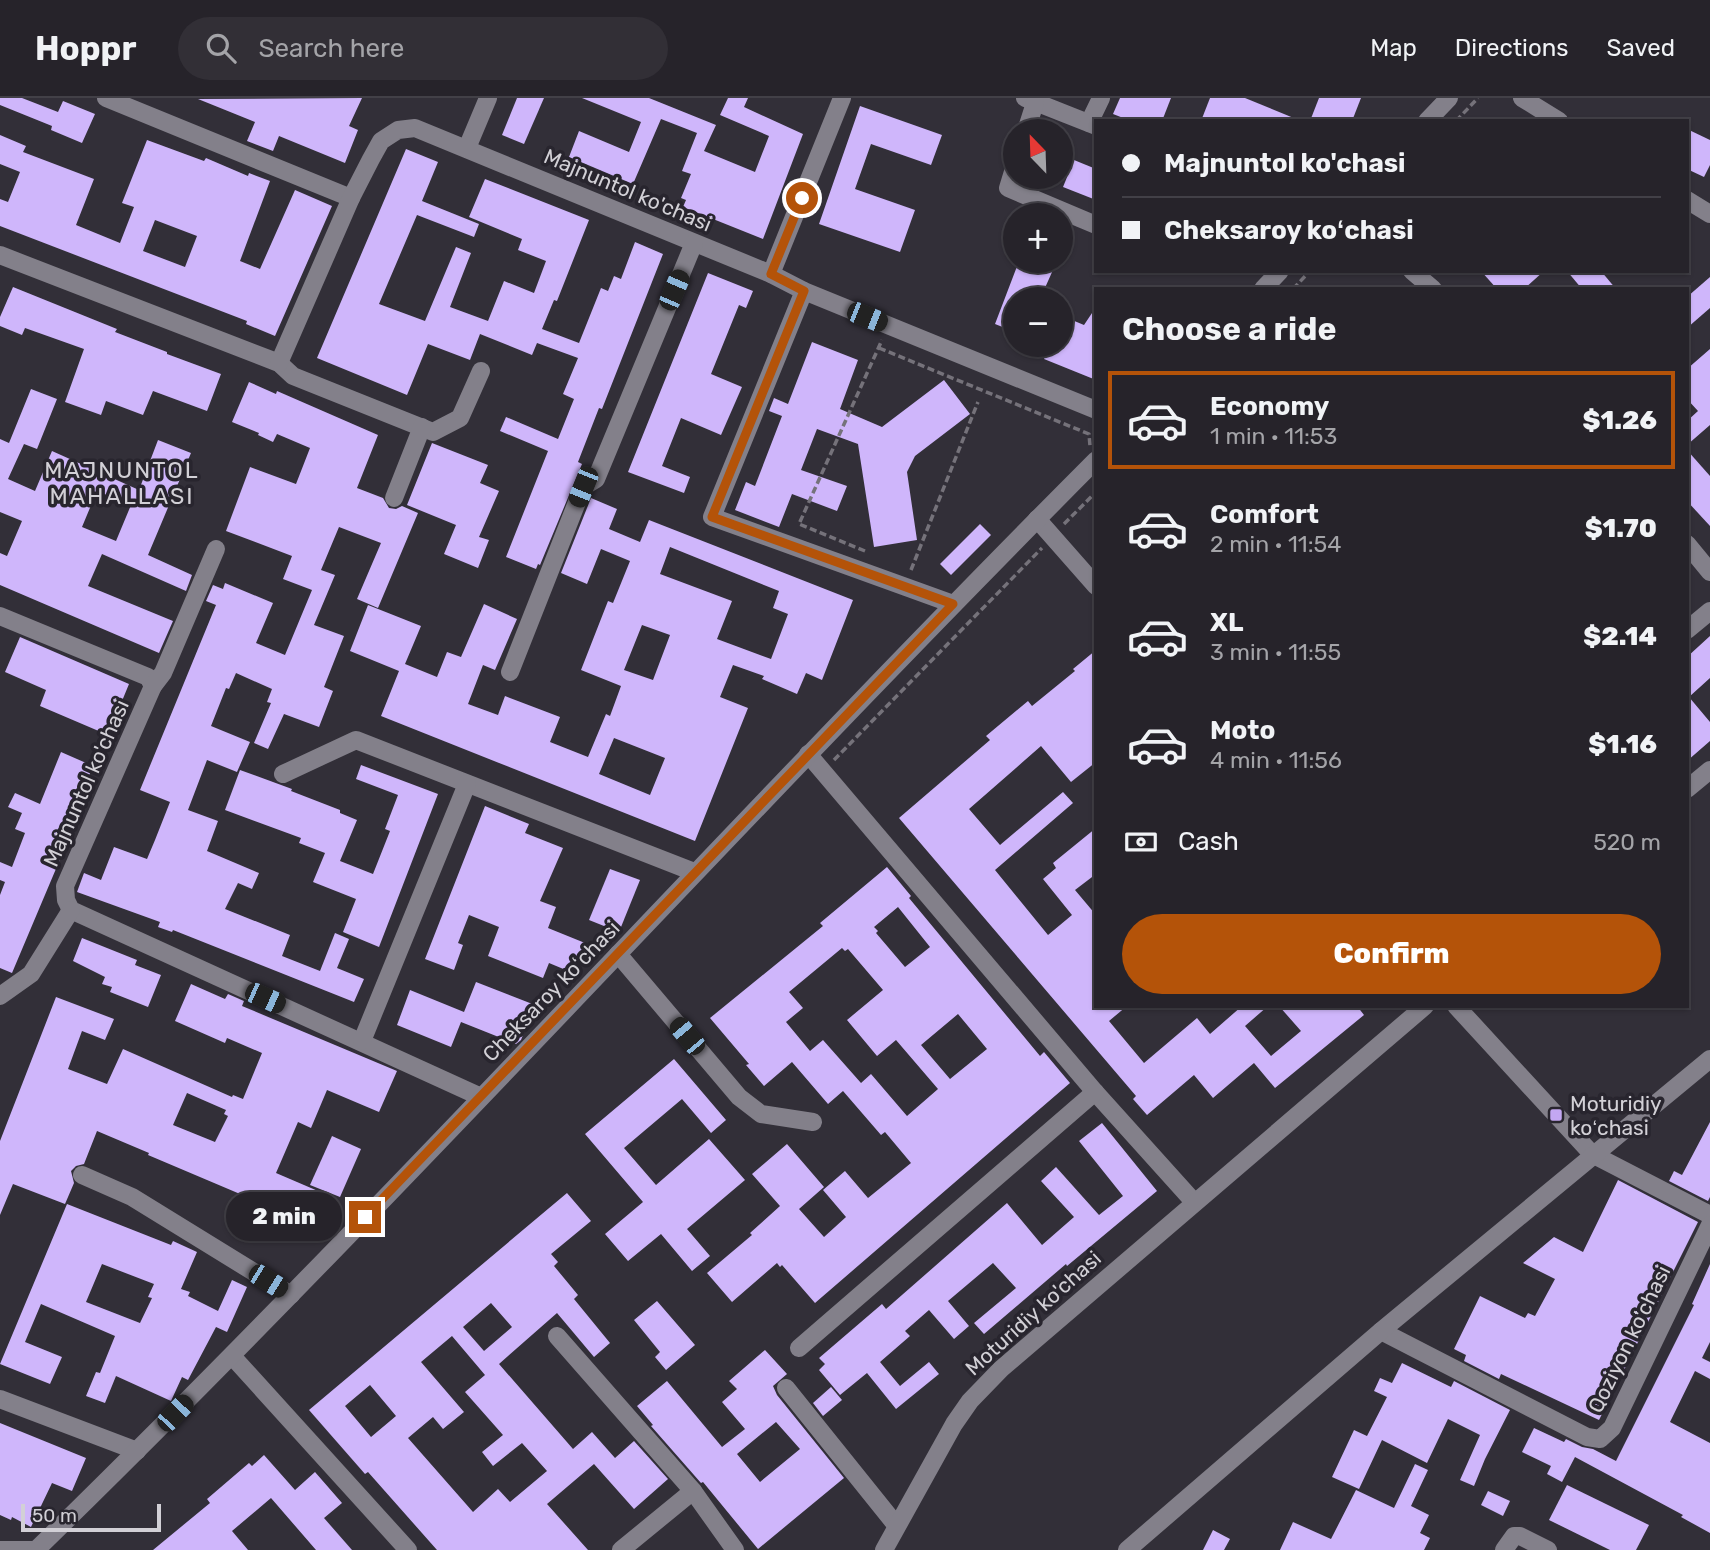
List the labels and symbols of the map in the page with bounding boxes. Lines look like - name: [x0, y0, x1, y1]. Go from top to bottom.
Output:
- north arrow: [1003, 119, 1073, 189]
- street label: Majnuntol ko'chasi: [540, 143, 716, 237]
- route start: [786, 182, 818, 214]
- car: [657, 267, 692, 313]
- car: [844, 299, 891, 335]
- district label: MAJNUNTOL MAHALLASI: [44, 456, 200, 510]
- car: [566, 464, 601, 510]
- street label: Majnuntol ko'chasi: [38, 696, 134, 870]
- street label: Cheksaroy koʻchasi: [477, 915, 625, 1067]
- car: [242, 980, 289, 1016]
- car: [666, 1013, 709, 1059]
- place label: Moturidiy koʻchasi: [1570, 1091, 1662, 1140]
- marker: Moturidiy koʻchasi: [1548, 1107, 1564, 1123]
- callout: 2 min: [225, 1192, 340, 1242]
- route end: [349, 1201, 381, 1233]
- street label: Moturidiy ko'chasi: [960, 1246, 1106, 1380]
- car: [245, 1261, 292, 1301]
- street label: Qoziyon ko'chasi: [1583, 1261, 1675, 1417]
- car: [153, 1391, 198, 1435]
- scale bar: [21, 1501, 161, 1533]

